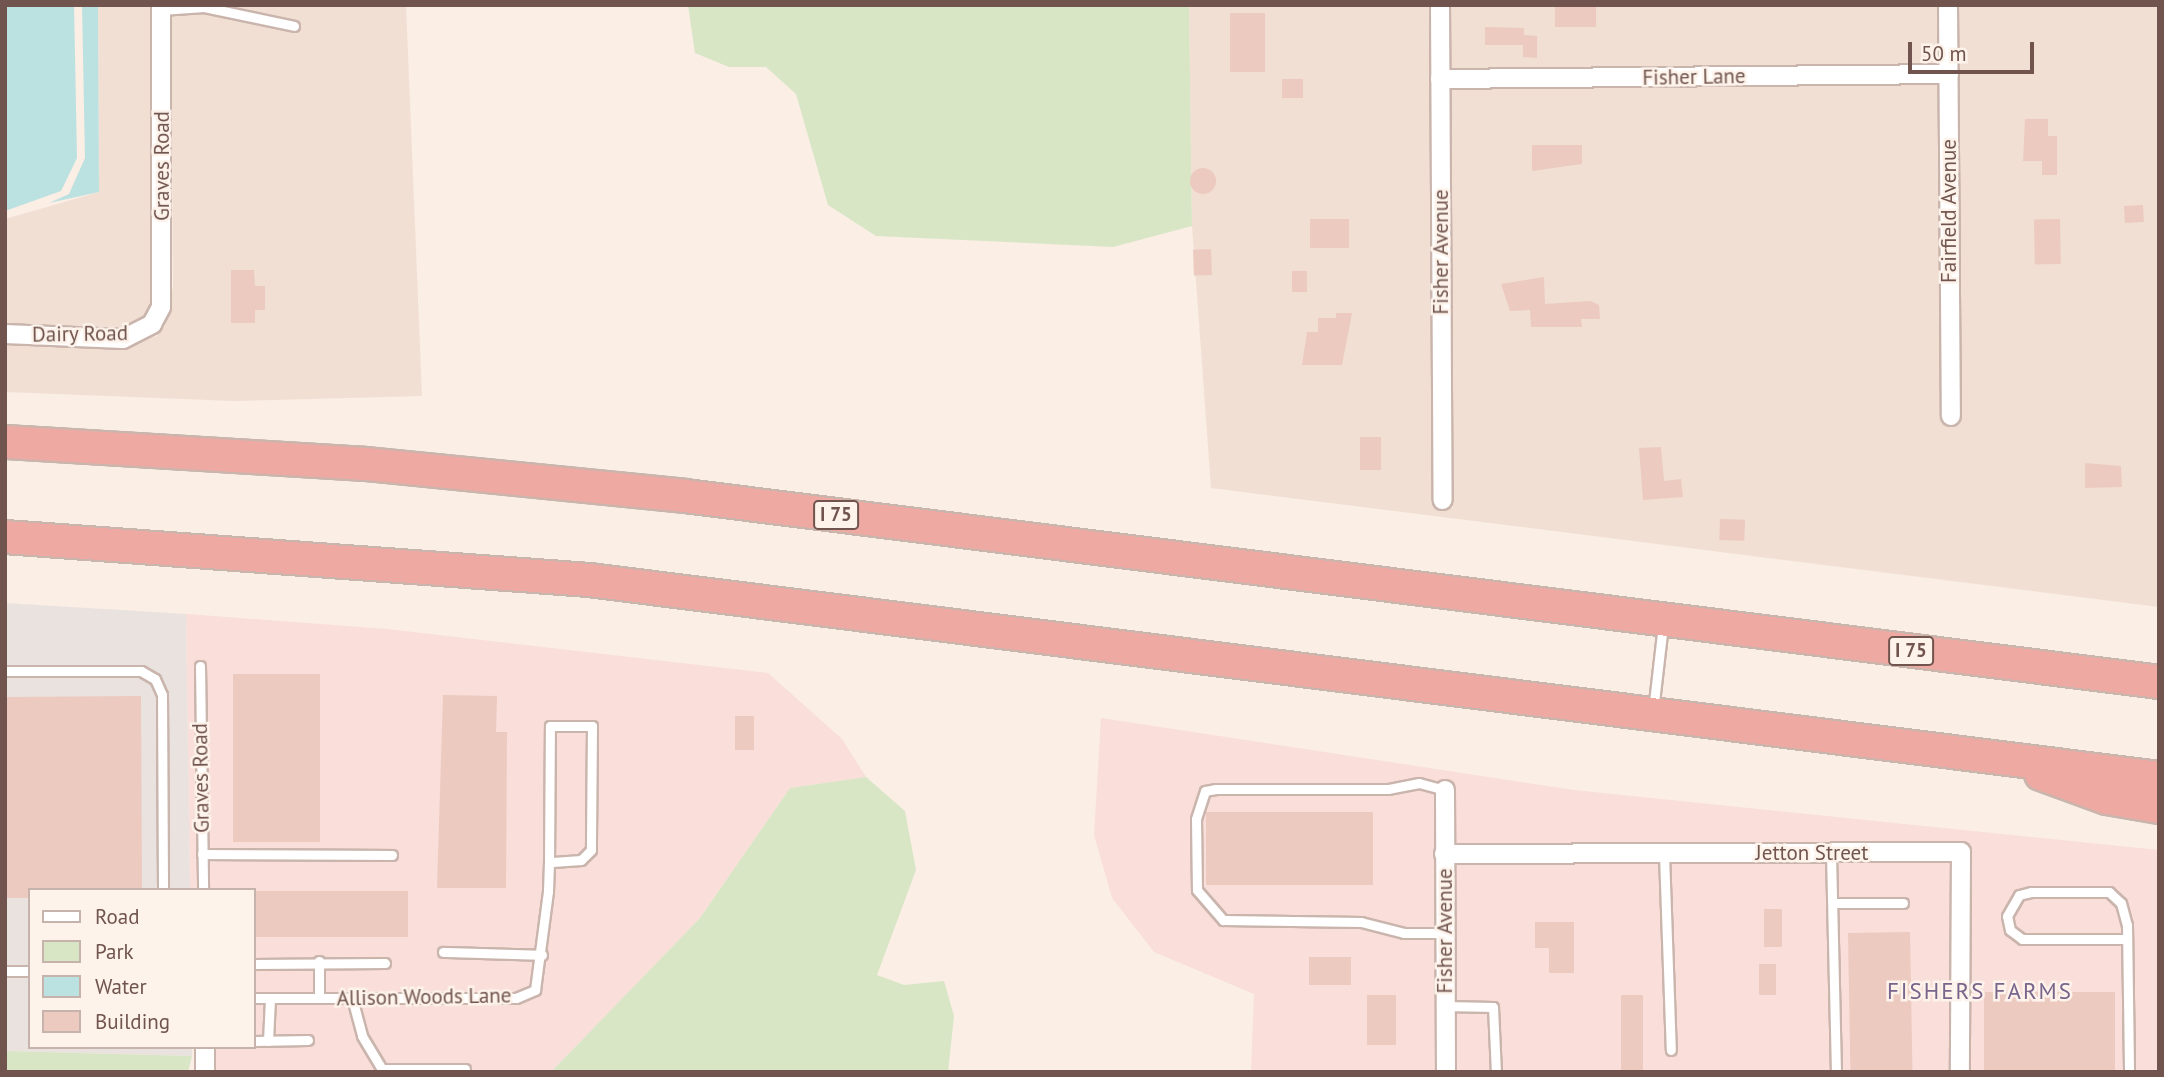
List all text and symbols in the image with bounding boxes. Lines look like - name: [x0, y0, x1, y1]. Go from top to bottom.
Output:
- scale bar: [1912, 28, 2038, 72]
- text: 50 m: [1921, 40, 1967, 67]
- street label: Fisher Lane: [1642, 64, 1746, 90]
- street label: Graves Road: [149, 111, 175, 221]
- street label: Fairfield Avenue: [1936, 139, 1962, 283]
- street label: Fisher Avenue: [1428, 189, 1454, 315]
- street label: Dairy Road: [31, 321, 129, 347]
- road number: I 75: [812, 500, 860, 530]
- road number: I 75: [1886, 636, 1936, 666]
- street label: Graves Road: [187, 723, 215, 833]
- street label: Jetton Street: [1756, 840, 1868, 866]
- street label: Fisher Avenue: [1432, 868, 1458, 994]
- legend: [28, 888, 256, 1049]
- text: Road: [95, 903, 139, 930]
- text: Park: [95, 938, 134, 965]
- text: Water: [95, 973, 147, 1000]
- district label: FISHERS FARMS: [1889, 977, 2071, 1005]
- street label: Allison Woods Lane: [336, 983, 512, 1011]
- text: Building: [95, 1008, 170, 1035]

